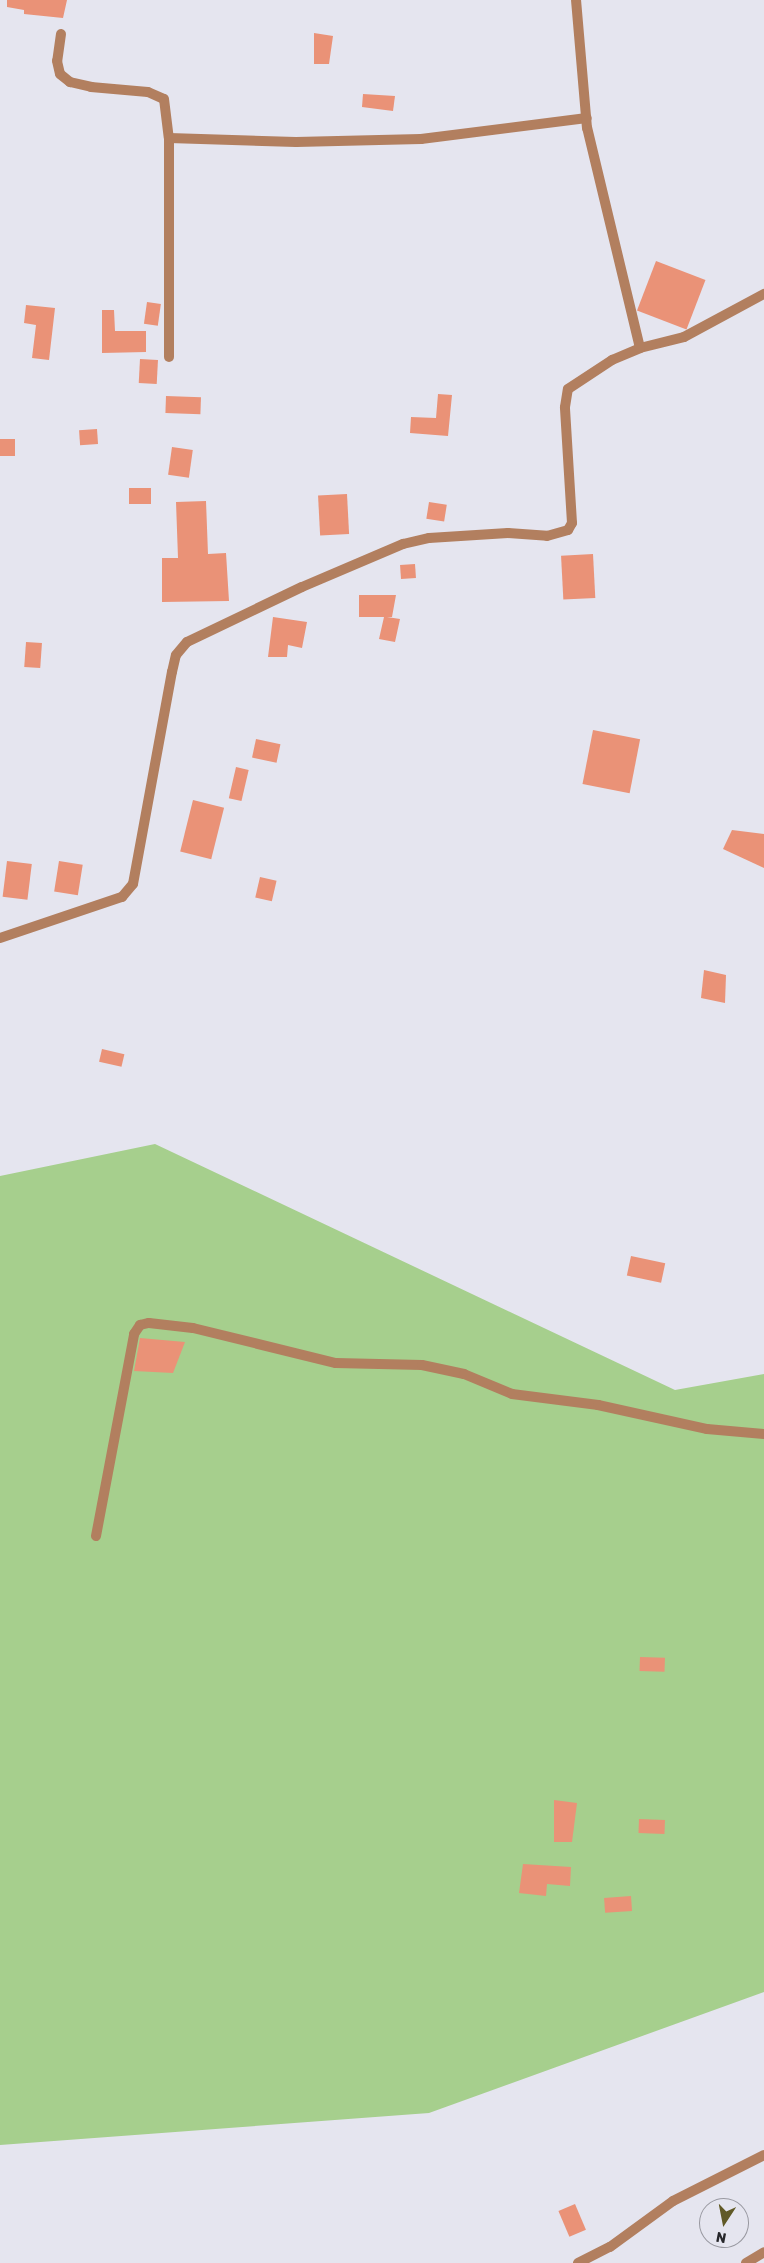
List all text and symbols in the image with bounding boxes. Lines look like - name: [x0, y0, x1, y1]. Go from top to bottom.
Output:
- north arrow: [699, 2198, 749, 2248]
- text: N: [715, 2228, 728, 2247]

